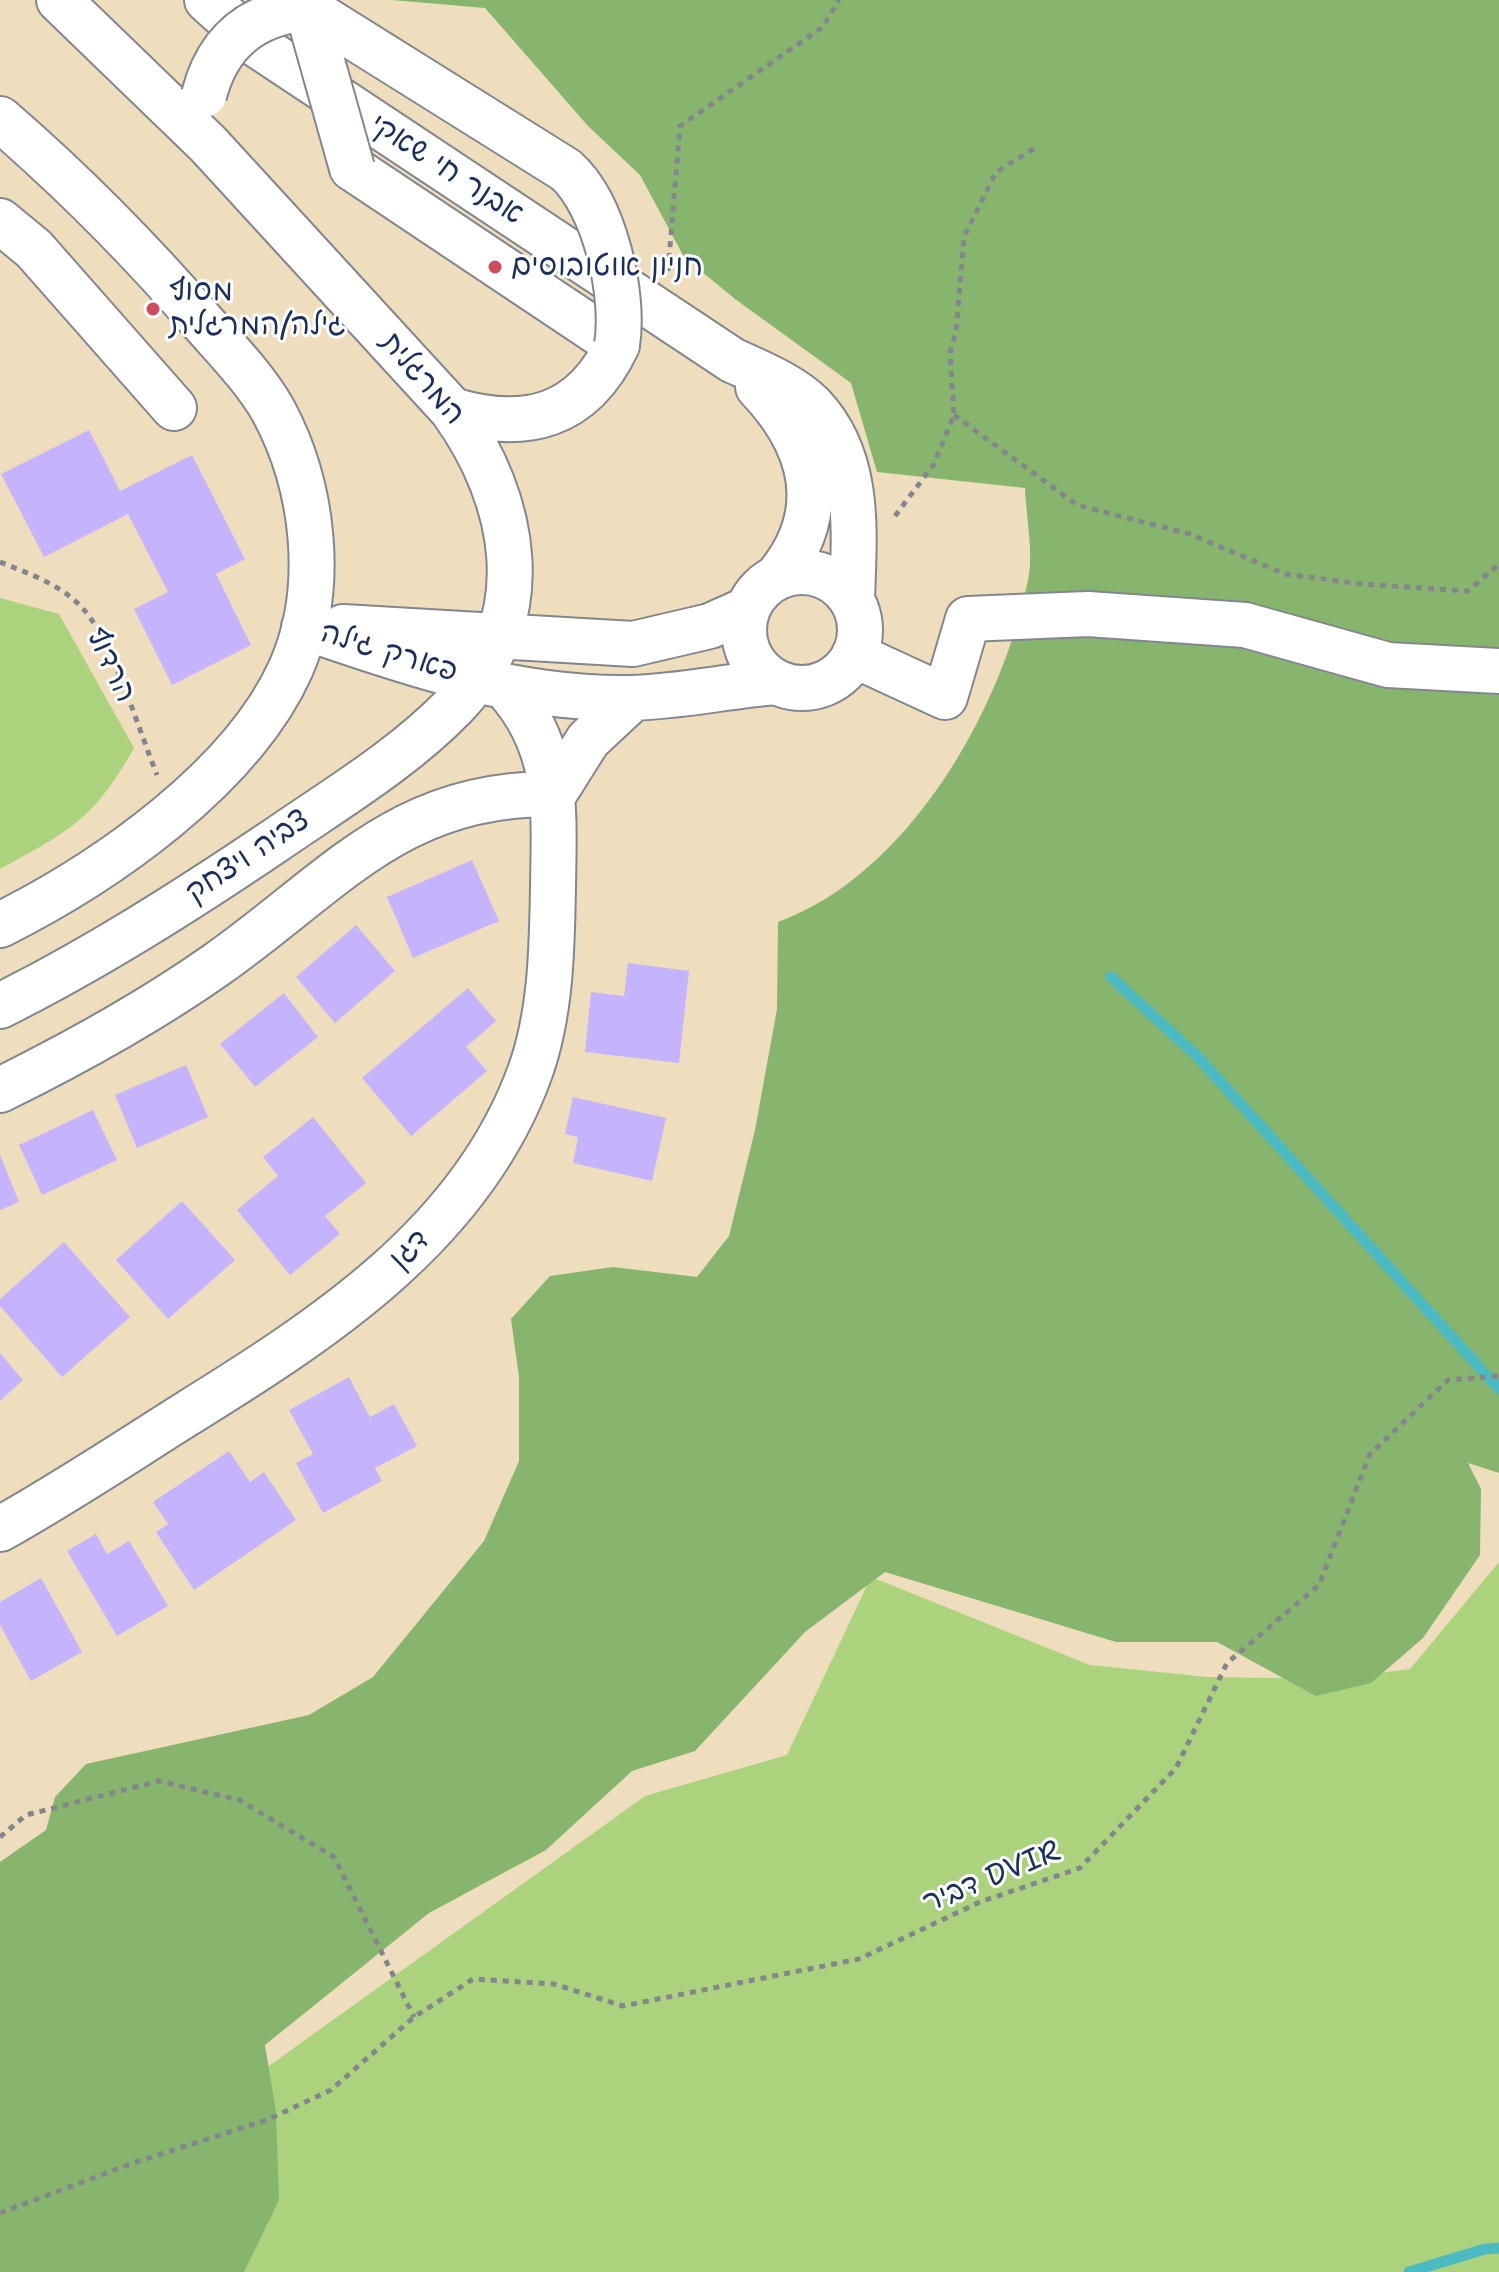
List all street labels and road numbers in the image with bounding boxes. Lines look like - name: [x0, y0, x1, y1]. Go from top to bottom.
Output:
- street label: אבנר חי שאקי: [362, 107, 530, 233]
- street label: המרגלית: [372, 325, 472, 433]
- street label: פארק גילה: [316, 615, 462, 691]
- street label: הרדוף: [77, 622, 143, 708]
- street label: צביה ויצחק: [179, 803, 317, 911]
- street label: דגן: [383, 1223, 437, 1277]
- street label: דביר DVIR: [918, 1834, 1066, 1922]

